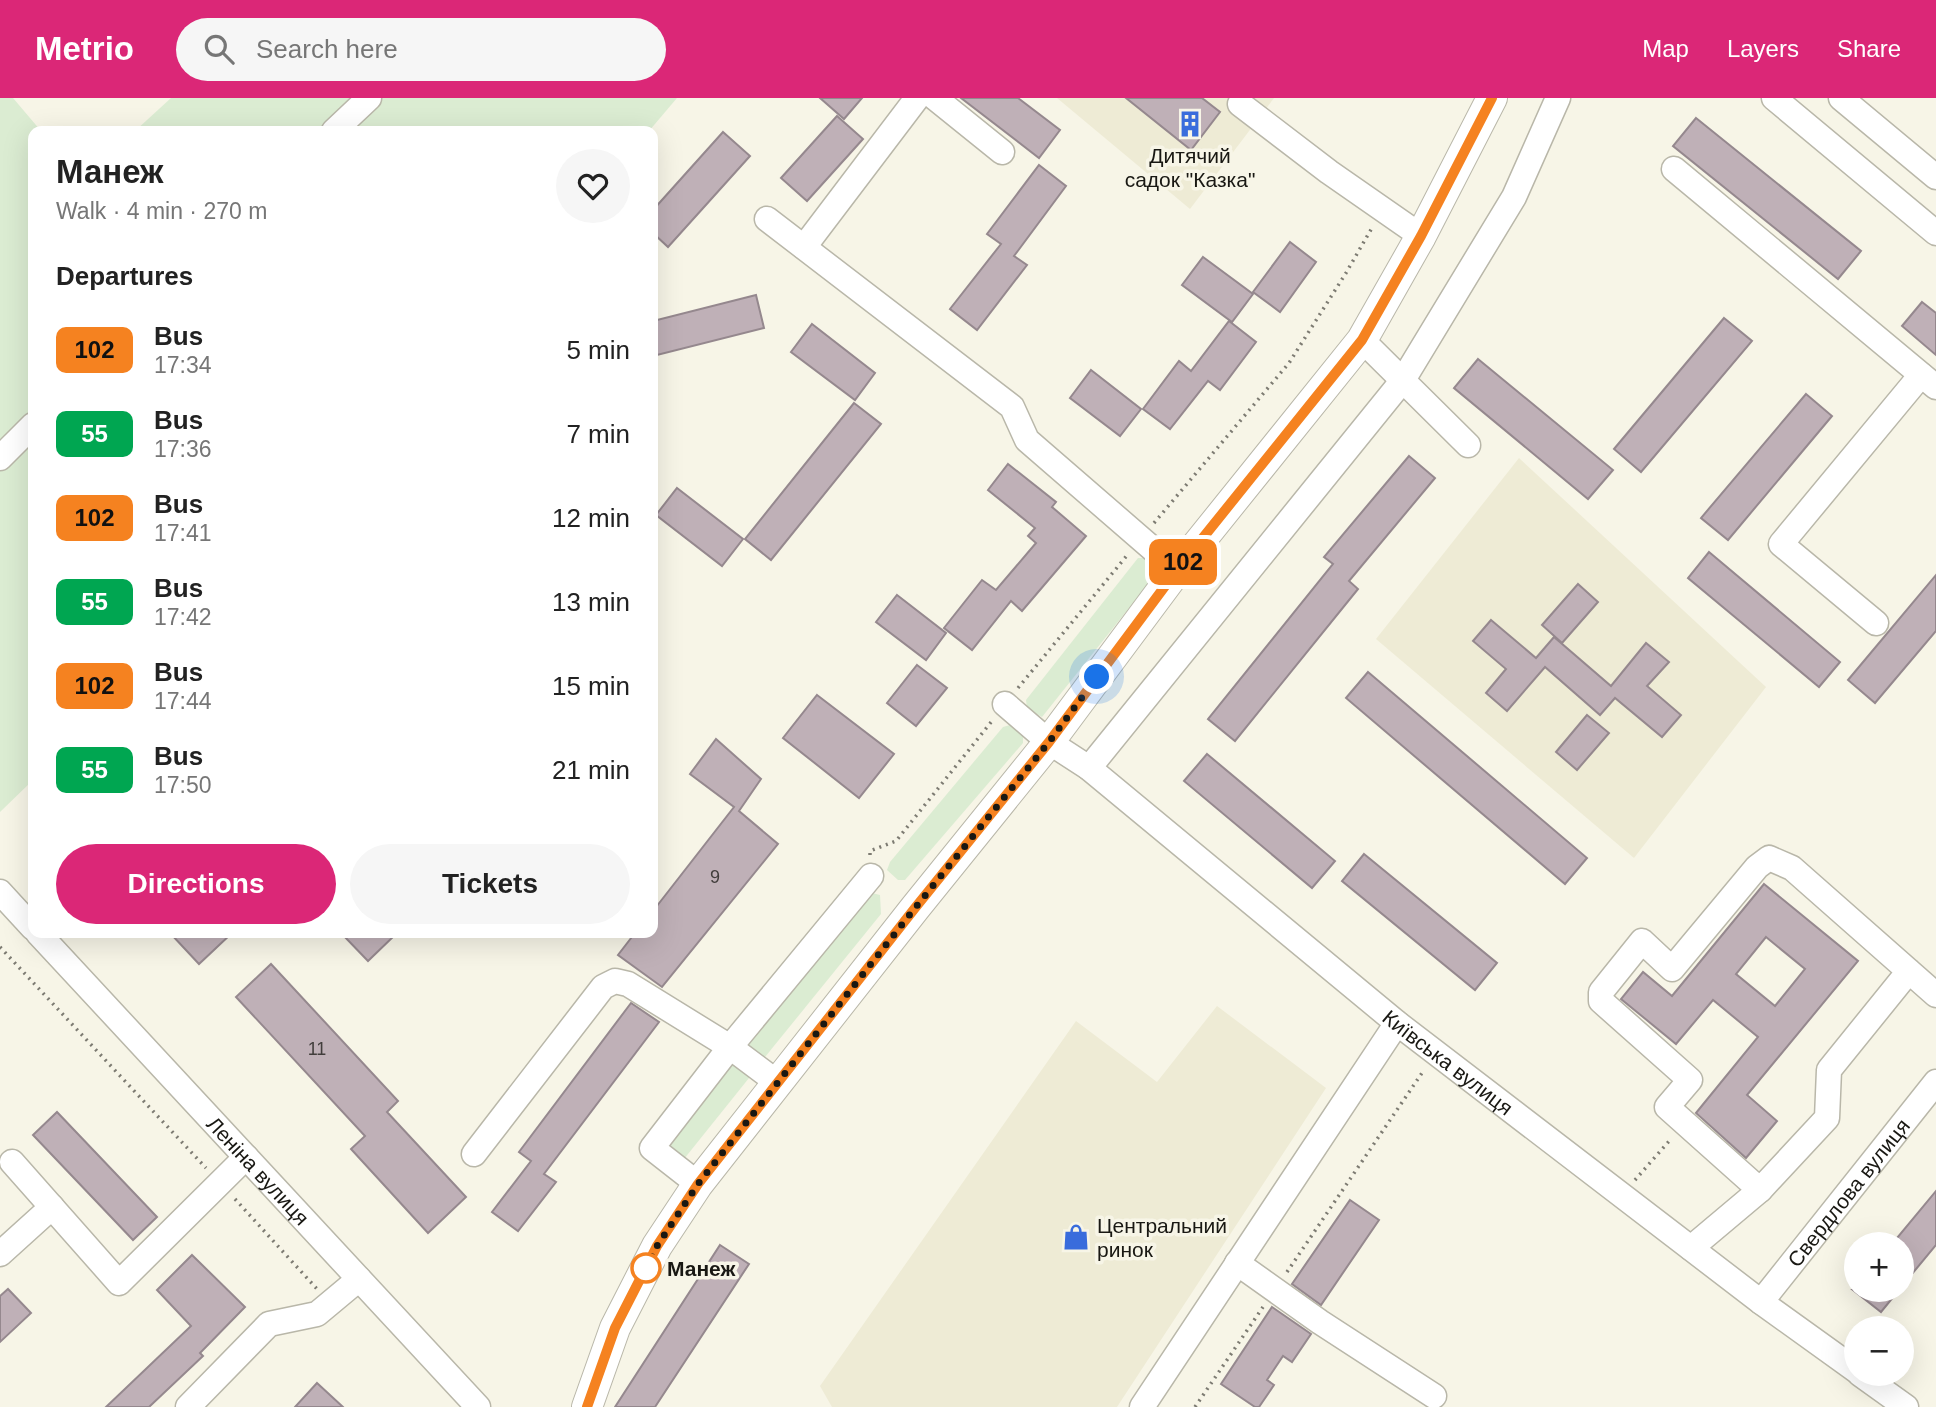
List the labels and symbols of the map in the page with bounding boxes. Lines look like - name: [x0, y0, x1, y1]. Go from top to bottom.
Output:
- building icon: Дитячий садок "Казка": [1175, 109, 1205, 139]
- place label: Дитячий садок "Казка": [1125, 144, 1255, 191]
- line badge: 102: [1143, 539, 1223, 585]
- your location: [1079, 659, 1114, 694]
- house number: 9: [710, 867, 720, 887]
- street label: Київська вулиця: [1379, 1005, 1518, 1119]
- house number: 11: [308, 1039, 326, 1059]
- street label: Леніна вулиця: [203, 1112, 314, 1229]
- street label: Свердлова вулиця: [1782, 1114, 1914, 1271]
- place label: Центральний ринок: [1097, 1214, 1227, 1261]
- shop icon: Центральний ринок: [1061, 1222, 1091, 1252]
- marker: Манеж: [631, 1253, 661, 1283]
- place label: Манеж: [667, 1257, 737, 1280]

